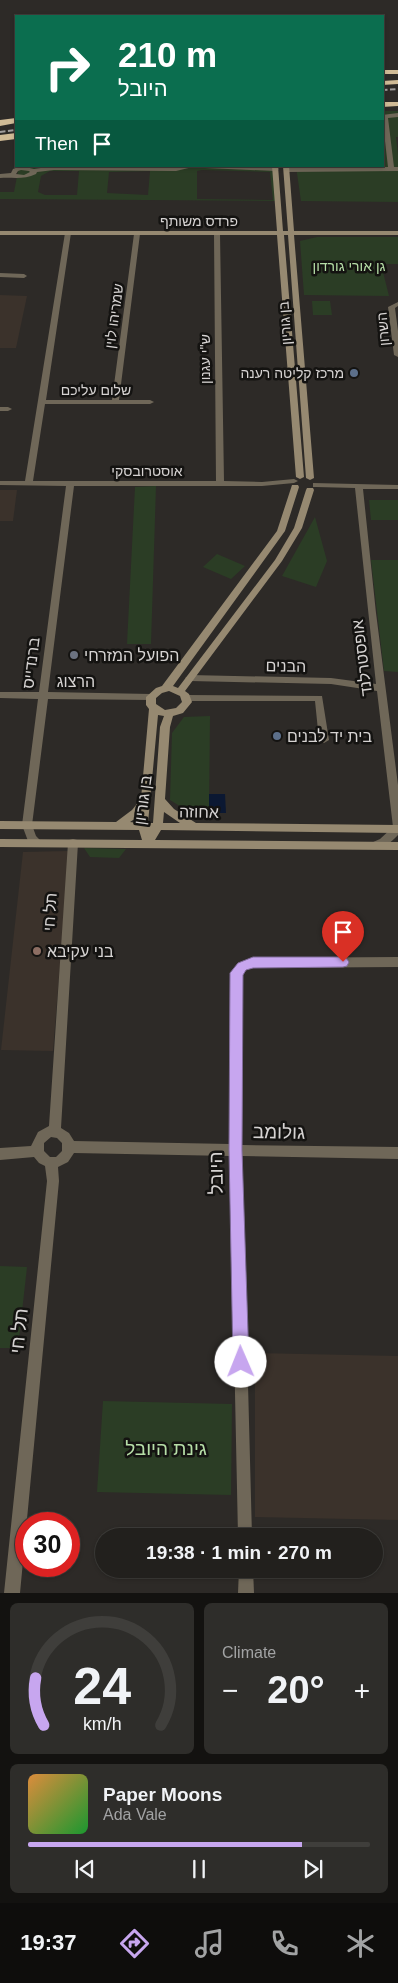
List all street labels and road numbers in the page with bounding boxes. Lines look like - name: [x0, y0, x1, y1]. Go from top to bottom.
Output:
- street label: פרדס משותף: [160, 213, 238, 229]
- street label: שמריהו לוין: [102, 283, 126, 349]
- street label: בן גוריון: [275, 301, 295, 345]
- street label: השרון: [374, 311, 392, 347]
- street label: ש''י עגנון: [197, 334, 213, 384]
- street label: שלום עליכם: [61, 382, 131, 398]
- street label: אוסטרובסקי: [111, 463, 183, 479]
- street label: אופסטרלנד: [349, 619, 375, 697]
- street label: ברנדייס: [19, 636, 43, 690]
- street label: הבנים: [266, 657, 306, 675]
- street label: הרצוג: [57, 673, 95, 690]
- street label: בן גוריון: [131, 774, 155, 826]
- street label: אחוזה: [179, 803, 219, 821]
- street label: תל חי: [40, 892, 60, 932]
- street label: גולומב: [253, 1121, 305, 1143]
- street label: היובל: [205, 1151, 227, 1195]
- street label: תל חי: [6, 1307, 32, 1355]

